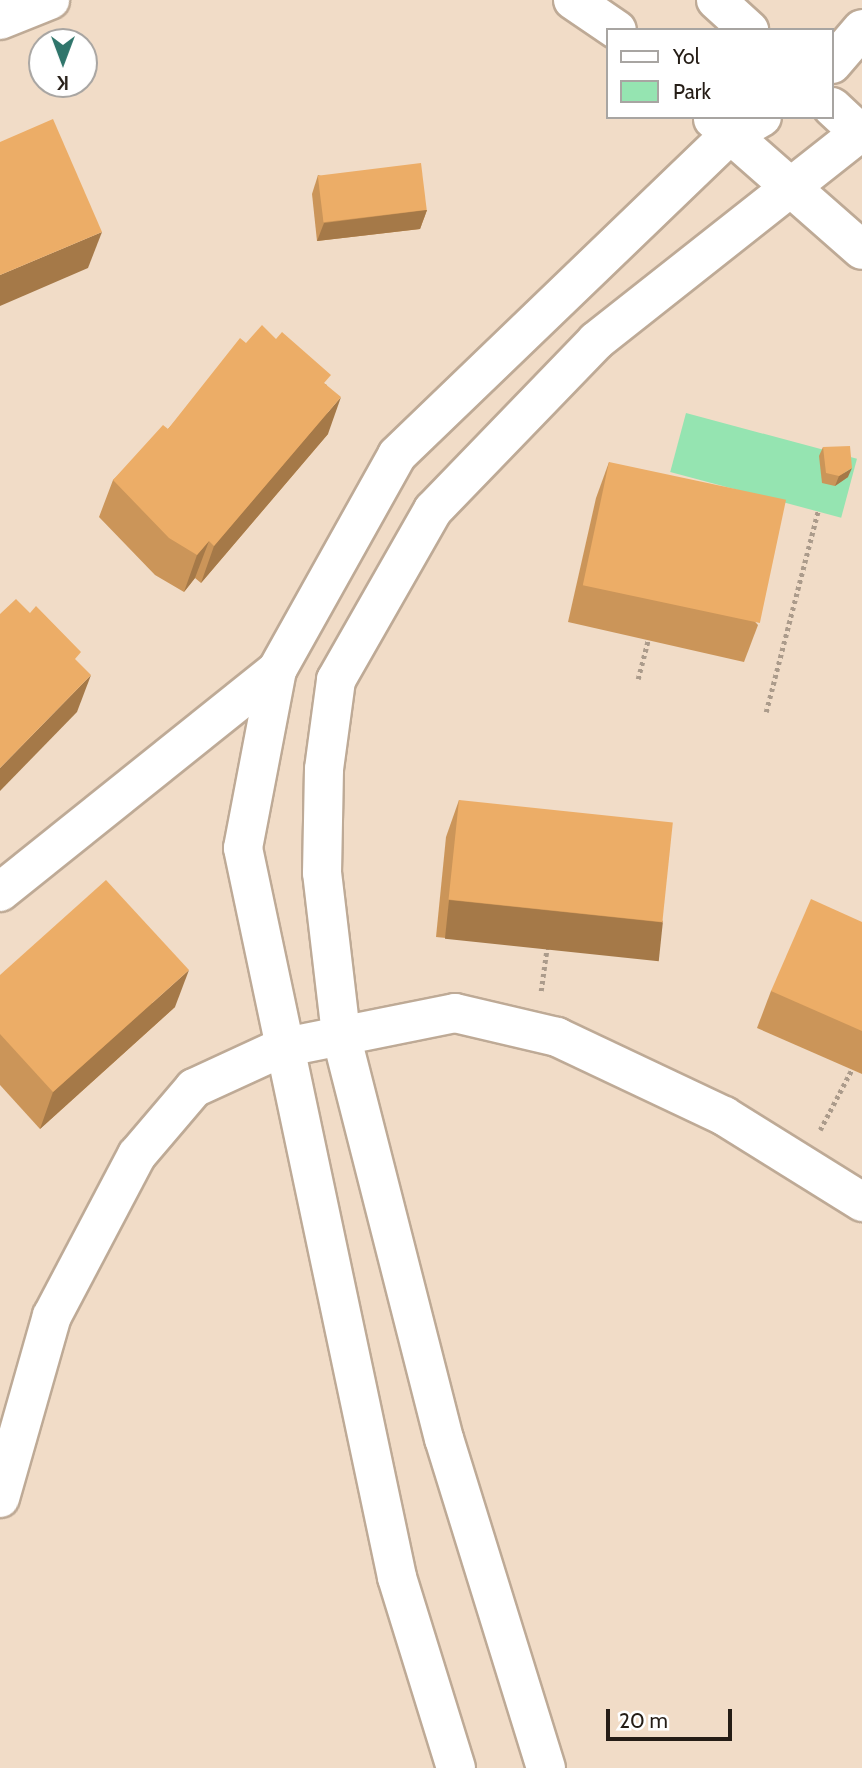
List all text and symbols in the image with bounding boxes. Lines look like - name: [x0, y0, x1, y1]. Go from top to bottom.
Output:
- north arrow: [28, 28, 98, 98]
- legend: [606, 28, 834, 119]
- text: Yol: [673, 44, 700, 69]
- text: K: [57, 71, 69, 94]
- text: Park: [673, 79, 711, 104]
- scale bar: [610, 1694, 736, 1738]
- text: 20 m: [619, 1708, 668, 1733]

